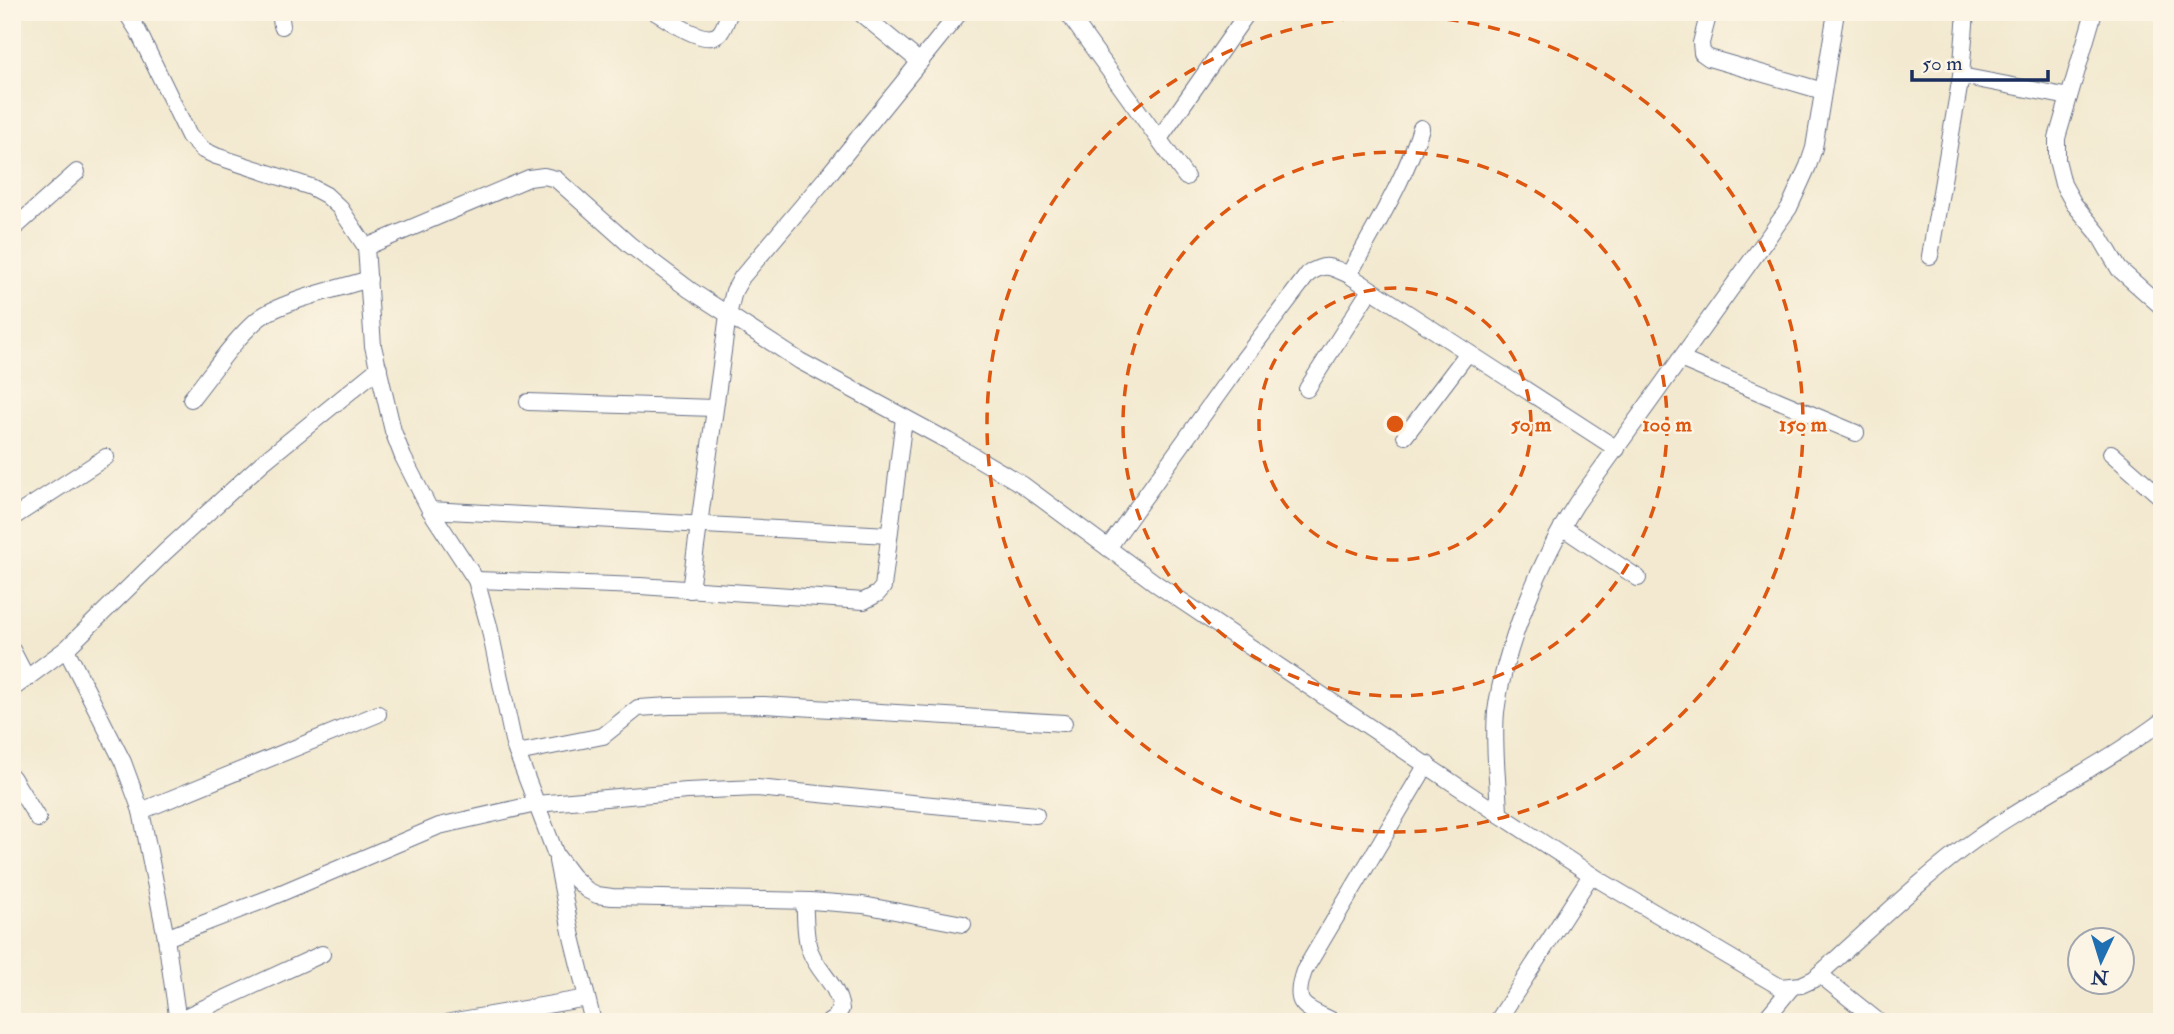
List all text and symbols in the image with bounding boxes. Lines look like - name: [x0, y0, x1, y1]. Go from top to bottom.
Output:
- scale bar: [1912, 38, 2048, 82]
- text: 50 m: [1922, 50, 1963, 77]
- text: 50 m: [1511, 411, 1552, 438]
- text: 100 m: [1642, 411, 1693, 438]
- text: 150 m: [1779, 411, 1828, 438]
- centre of rings: [1383, 412, 1407, 436]
- north arrow: [2066, 926, 2136, 996]
- text: N: [2090, 964, 2110, 990]

